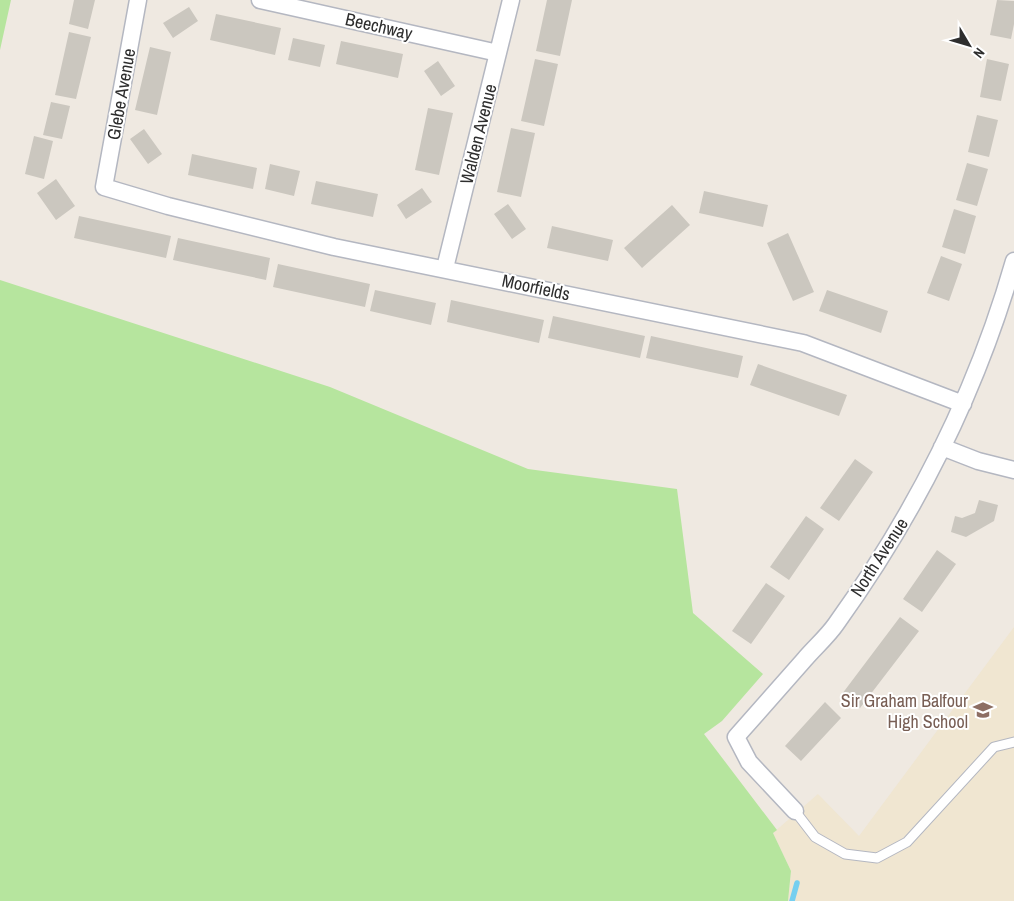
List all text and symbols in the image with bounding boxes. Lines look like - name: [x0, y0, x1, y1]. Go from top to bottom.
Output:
- street label: Beechway: [343, 6, 416, 46]
- north arrow: [944, 20, 994, 70]
- text: N: [970, 44, 989, 62]
- street label: Glebe Avenue: [101, 46, 141, 142]
- street label: Walden Avenue: [453, 81, 503, 187]
- street label: Moorfields: [500, 268, 572, 306]
- street label: North Avenue: [844, 513, 914, 601]
- place label: Sir Graham Balfour High School: [841, 688, 968, 734]
- school or university icon: Sir Graham Balfour High School: [972, 699, 994, 721]

